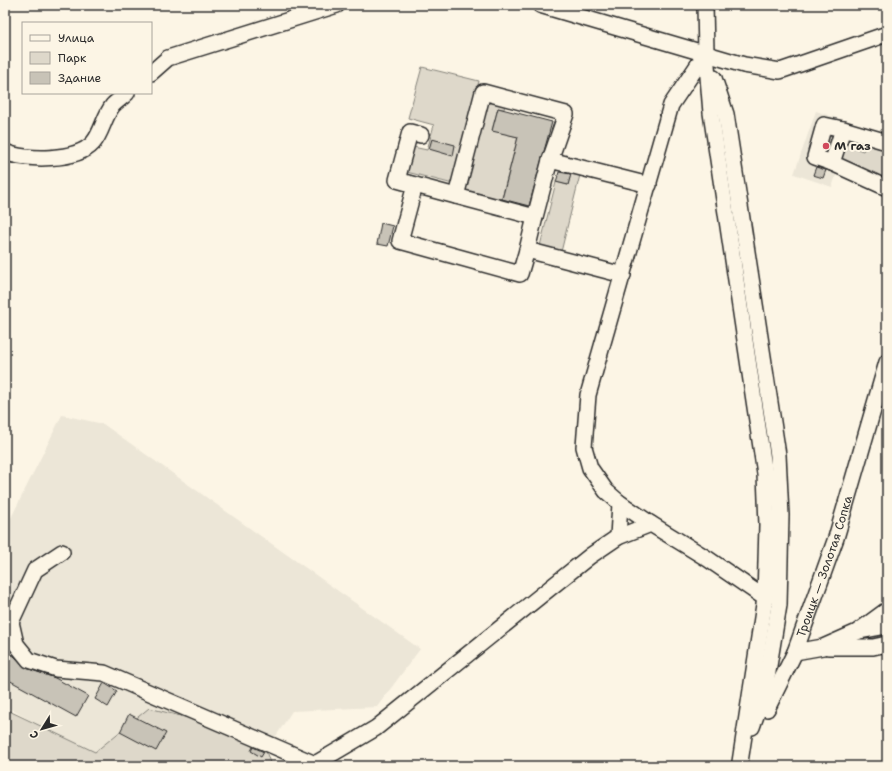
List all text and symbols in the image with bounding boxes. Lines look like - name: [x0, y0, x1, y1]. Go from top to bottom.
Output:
- legend: [22, 22, 152, 94]
- text: Улица: [58, 30, 95, 46]
- text: Парк: [58, 50, 87, 66]
- text: Здание: [58, 70, 102, 86]
- place label: М газ: [834, 138, 871, 154]
- marker: М газ: [821, 141, 831, 151]
- street label: Троицк — Золотая Сопка: [793, 493, 856, 639]
- north arrow: [22, 709, 62, 749]
- text: С: [26, 727, 42, 742]

